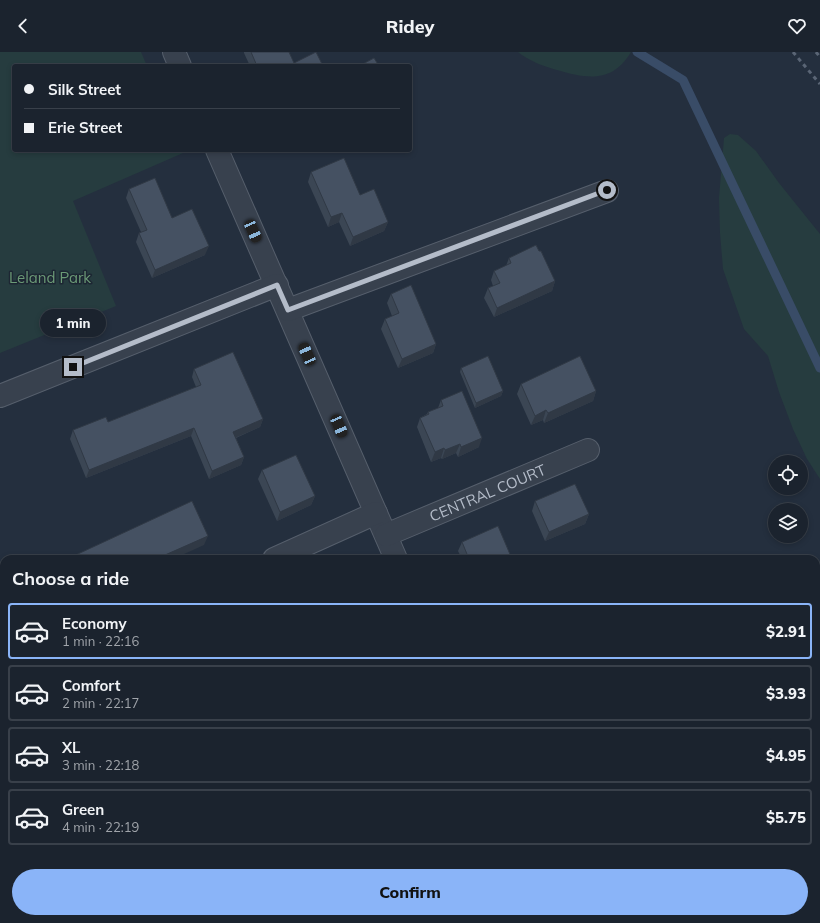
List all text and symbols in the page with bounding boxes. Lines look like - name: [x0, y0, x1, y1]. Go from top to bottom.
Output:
- icon: back: [12, 15, 34, 37]
- text: Ridey: [386, 15, 434, 38]
- icon: heart: [786, 15, 808, 37]
- text: Silk Street: [48, 80, 121, 99]
- text: Erie Street: [48, 118, 122, 137]
- route start: [598, 181, 616, 199]
- car: [243, 218, 263, 244]
- park label: Leland Park: [9, 268, 91, 287]
- callout: 1 min: [40, 309, 106, 337]
- text: 1 min: [56, 315, 90, 331]
- car: [297, 341, 317, 367]
- route end: [64, 358, 82, 376]
- car: [329, 413, 349, 439]
- map controls: [768, 455, 808, 543]
- button: locate: [768, 455, 808, 495]
- street label: CENTRAL COURT: [426, 459, 548, 525]
- button: layers: [768, 503, 808, 543]
- text: Choose a ride: [12, 567, 129, 590]
- icon: car: [14, 613, 50, 649]
- text: Economy: [62, 614, 127, 633]
- text: $2.91: [766, 622, 806, 641]
- text: 1 min · 22:16: [62, 633, 139, 649]
- icon: car: [14, 675, 50, 711]
- text: Comfort: [62, 676, 120, 695]
- text: $3.93: [766, 684, 806, 703]
- text: 2 min · 22:17: [62, 695, 139, 711]
- icon: car: [14, 737, 50, 773]
- text: XL: [62, 738, 80, 757]
- text: $4.95: [766, 746, 806, 765]
- text: 3 min · 22:18: [62, 757, 139, 773]
- icon: car: [14, 799, 50, 835]
- text: Green: [62, 800, 104, 819]
- text: $5.75: [766, 808, 806, 827]
- text: 4 min · 22:19: [62, 819, 139, 835]
- button: Confirm: [12, 869, 808, 915]

